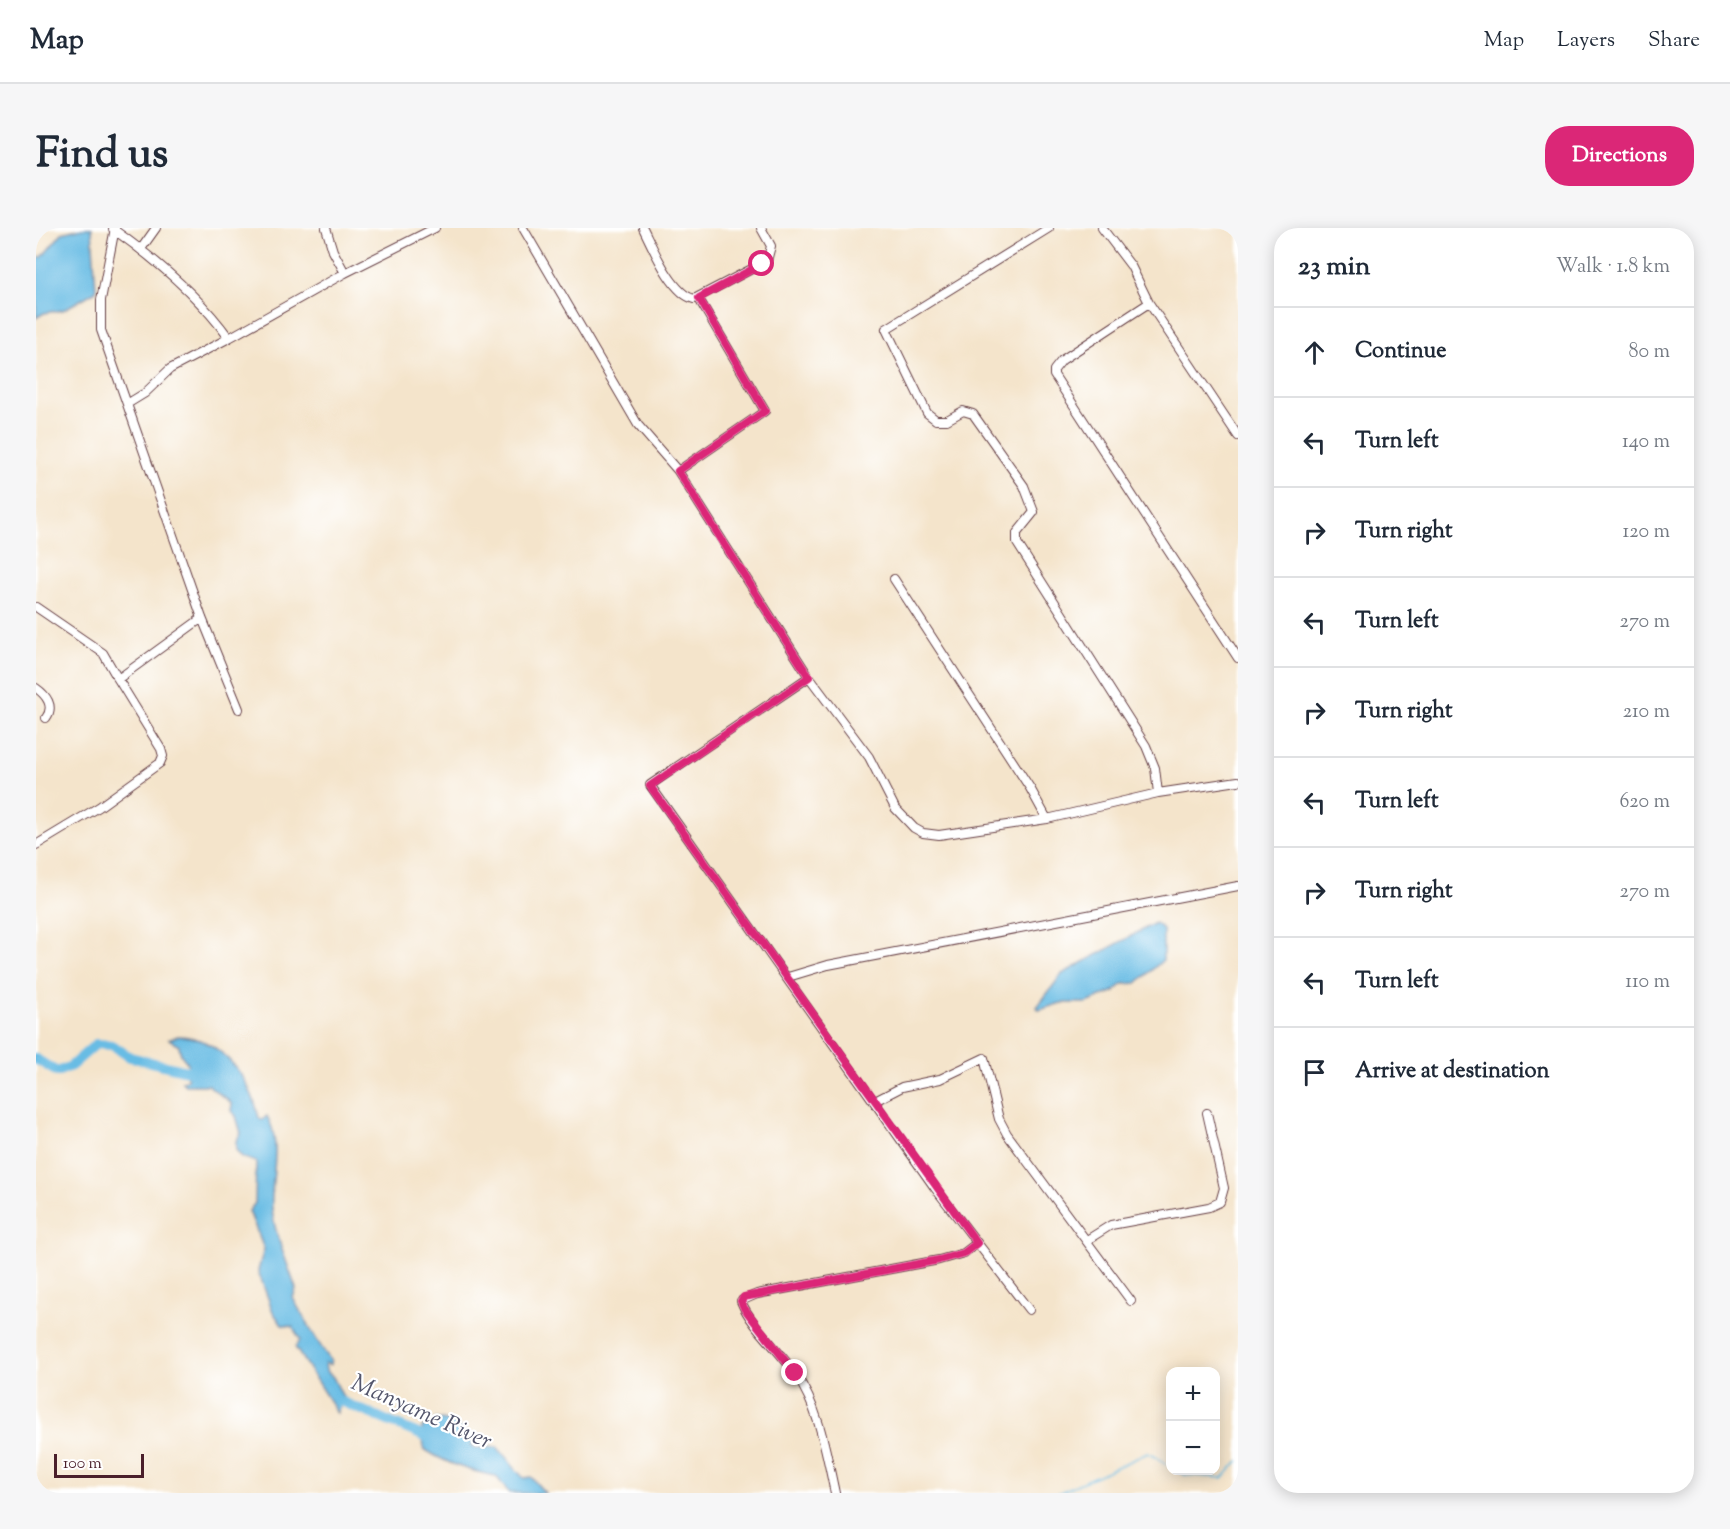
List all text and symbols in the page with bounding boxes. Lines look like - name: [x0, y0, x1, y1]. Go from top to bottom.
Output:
- text: Map: [30, 21, 84, 61]
- text: Map: [1484, 26, 1524, 56]
- text: Layers: [1557, 26, 1615, 56]
- text: Share: [1648, 26, 1700, 56]
- text: Find us: [36, 126, 168, 186]
- button: Directions: [1545, 126, 1694, 186]
- text: 23 min: [1298, 249, 1370, 286]
- route start: [748, 250, 774, 276]
- text: Walk · 1.8 km: [1556, 253, 1670, 282]
- icon: ahead: [1298, 336, 1331, 369]
- text: Continue: [1355, 336, 1446, 368]
- text: 80 m: [1629, 338, 1670, 367]
- icon: left: [1298, 426, 1331, 459]
- text: Turn left: [1355, 426, 1438, 458]
- text: 140 m: [1622, 428, 1670, 457]
- icon: right: [1298, 516, 1331, 549]
- text: Turn right: [1355, 516, 1452, 548]
- text: 120 m: [1622, 518, 1670, 547]
- icon: left: [1298, 606, 1331, 639]
- text: Turn left: [1355, 606, 1438, 638]
- text: 270 m: [1620, 608, 1670, 637]
- icon: right: [1298, 696, 1331, 729]
- text: Turn right: [1355, 696, 1452, 728]
- text: 210 m: [1623, 698, 1670, 727]
- icon: left: [1298, 786, 1331, 819]
- text: Turn left: [1355, 786, 1438, 818]
- text: 620 m: [1620, 788, 1670, 817]
- icon: right: [1298, 876, 1331, 909]
- text: Turn right: [1355, 876, 1452, 908]
- text: 270 m: [1620, 878, 1670, 907]
- icon: left: [1298, 966, 1331, 999]
- text: Turn left: [1355, 966, 1438, 998]
- text: 110 m: [1625, 968, 1670, 997]
- icon: arrive: [1298, 1056, 1331, 1089]
- text: Arrive at destination: [1355, 1056, 1550, 1088]
- route end: [781, 1359, 807, 1385]
- water label: Manyame River: [345, 1367, 498, 1459]
- map controls: [1166, 1367, 1220, 1475]
- button: +: [1166, 1367, 1220, 1421]
- button: −: [1166, 1421, 1220, 1475]
- scale bar: [54, 1451, 144, 1478]
- text: 100 m: [63, 1453, 102, 1476]

